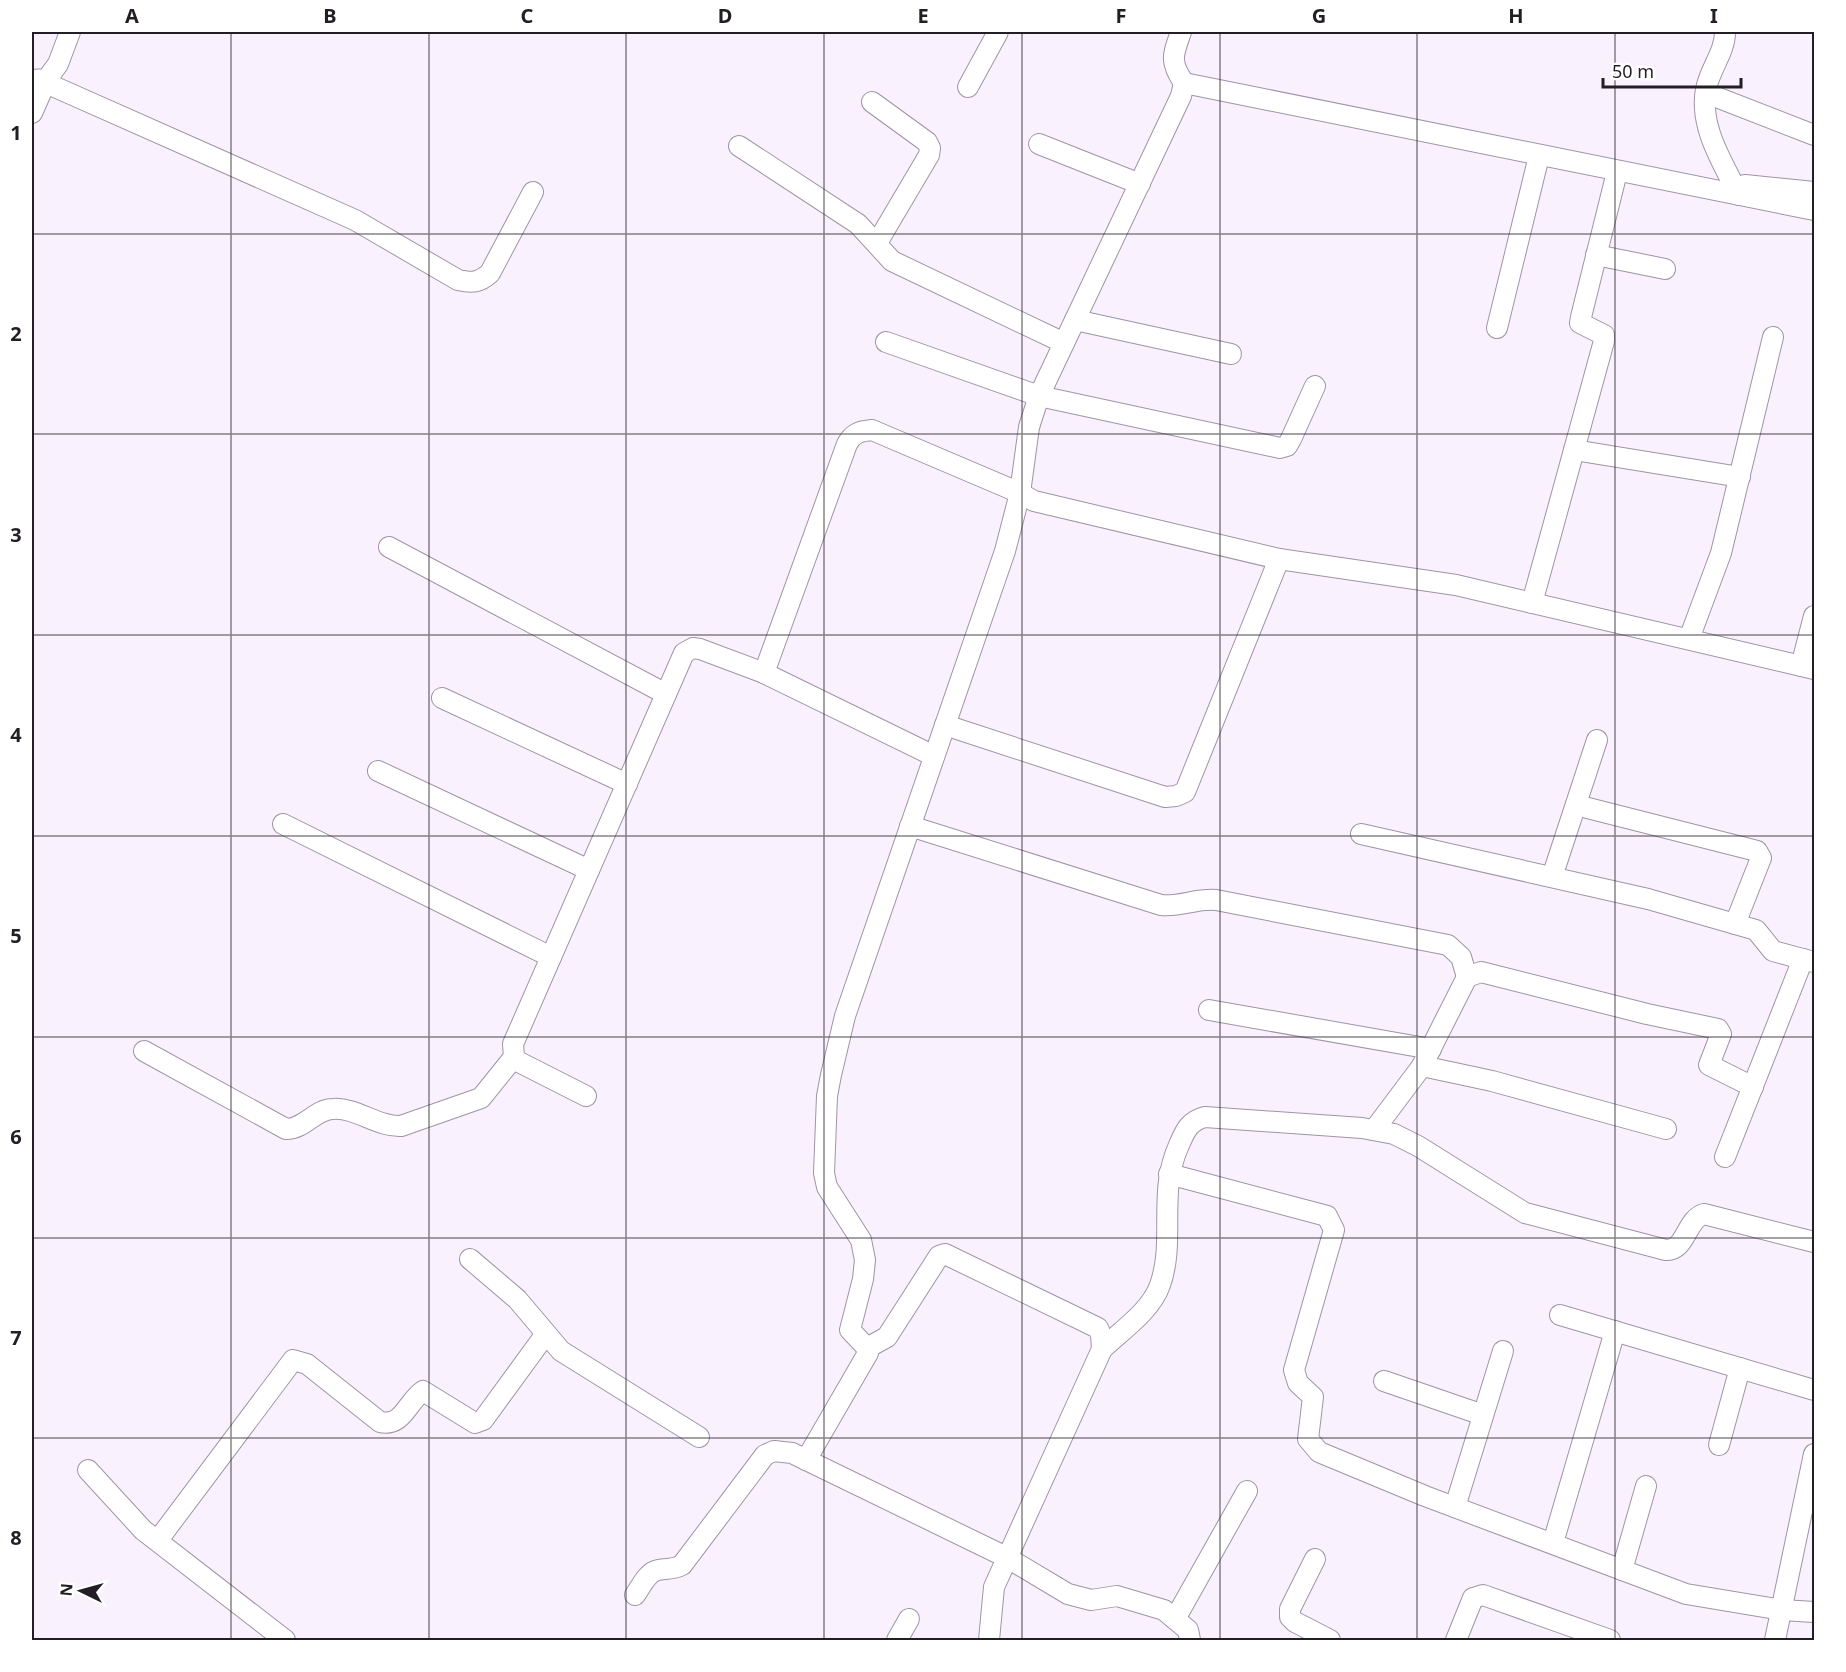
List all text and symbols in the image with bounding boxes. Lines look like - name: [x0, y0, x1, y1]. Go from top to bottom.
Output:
- text: A: [125, 2, 139, 29]
- text: B: [323, 2, 337, 29]
- text: C: [521, 2, 534, 29]
- text: D: [718, 2, 732, 29]
- text: E: [917, 2, 929, 29]
- text: F: [1116, 2, 1126, 29]
- text: G: [1312, 2, 1326, 29]
- text: H: [1508, 2, 1524, 29]
- text: I: [1710, 2, 1718, 29]
- scale bar: [1603, 51, 1741, 89]
- text: 50 m: [1612, 59, 1654, 83]
- text: 1: [10, 119, 22, 146]
- text: 2: [10, 320, 22, 347]
- text: 3: [10, 521, 22, 548]
- text: 4: [10, 721, 22, 748]
- text: 5: [10, 922, 22, 949]
- text: 6: [10, 1123, 22, 1150]
- text: 7: [10, 1324, 22, 1351]
- text: 8: [10, 1524, 22, 1551]
- north arrow: [51, 1561, 111, 1621]
- text: N: [55, 1582, 78, 1597]

